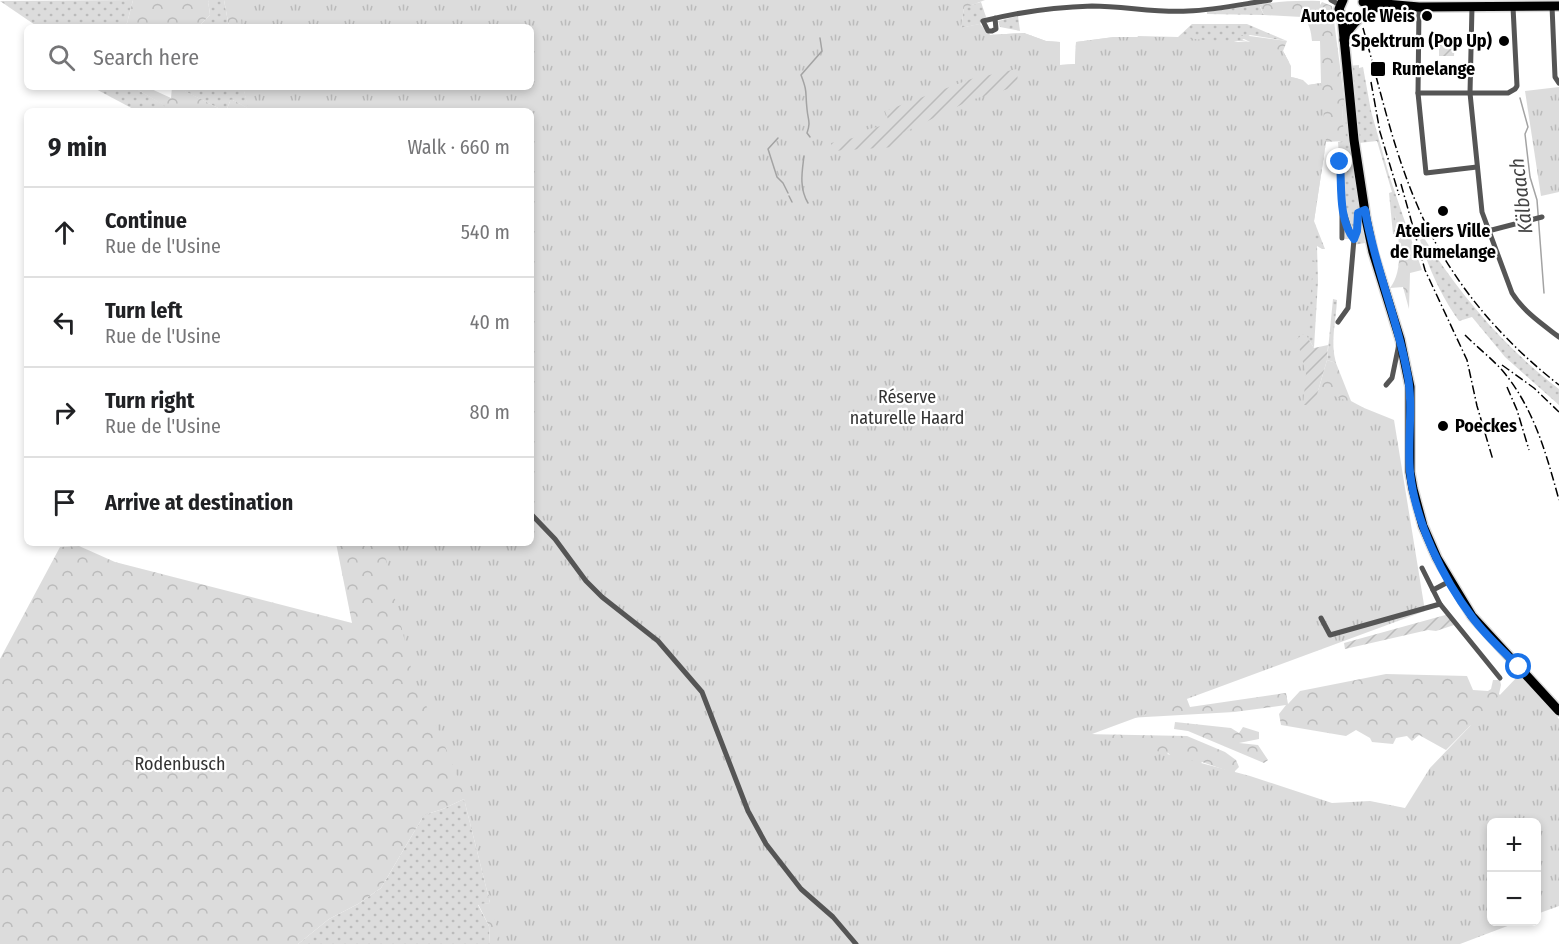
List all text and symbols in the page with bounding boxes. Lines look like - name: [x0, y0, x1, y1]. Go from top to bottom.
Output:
- place label: Autoecole Weis: [1300, 5, 1415, 27]
- marker: Autoecole Weis: [1420, 9, 1434, 23]
- search box: [24, 24, 534, 90]
- place label: Spektrum (Pop Up): [1351, 30, 1493, 52]
- marker: Spektrum (Pop Up): [1497, 34, 1511, 48]
- icon: search: [45, 41, 78, 74]
- text: Search here: [93, 44, 199, 71]
- place label: Rumelange: [1392, 58, 1475, 80]
- marker: Rumelange: [1369, 60, 1387, 78]
- text: 9 min: [48, 132, 107, 163]
- text: Walk · 660 m: [407, 135, 510, 159]
- route end: [1326, 148, 1352, 174]
- water label: Kälbaach: [1504, 157, 1538, 235]
- marker: Ateliers Ville de Rumelange: [1436, 204, 1450, 218]
- text: Continue: [105, 207, 187, 234]
- icon: ahead: [48, 216, 81, 249]
- text: 540 m: [461, 220, 510, 244]
- place label: Ateliers Ville de Rumelange: [1390, 220, 1496, 263]
- text: Rue de l'Usine: [105, 234, 221, 258]
- text: Turn left: [105, 297, 183, 324]
- icon: left: [48, 306, 81, 339]
- text: 40 m: [470, 310, 510, 334]
- text: Rue de l'Usine: [105, 324, 221, 348]
- park label: Réserve naturelle Haard: [850, 386, 964, 429]
- text: Turn right: [105, 387, 194, 414]
- icon: right: [48, 396, 81, 429]
- text: 80 m: [470, 400, 510, 424]
- text: Rue de l'Usine: [105, 414, 221, 438]
- place label: Poeckes: [1455, 415, 1517, 437]
- marker: Poeckes: [1436, 419, 1450, 433]
- icon: arrive: [48, 486, 81, 519]
- text: Arrive at destination: [105, 489, 293, 516]
- route start: [1505, 653, 1531, 679]
- park label: Rodenbusch: [135, 753, 225, 775]
- map controls: [1487, 818, 1541, 926]
- button: +: [1487, 818, 1541, 872]
- button: −: [1487, 872, 1541, 926]

